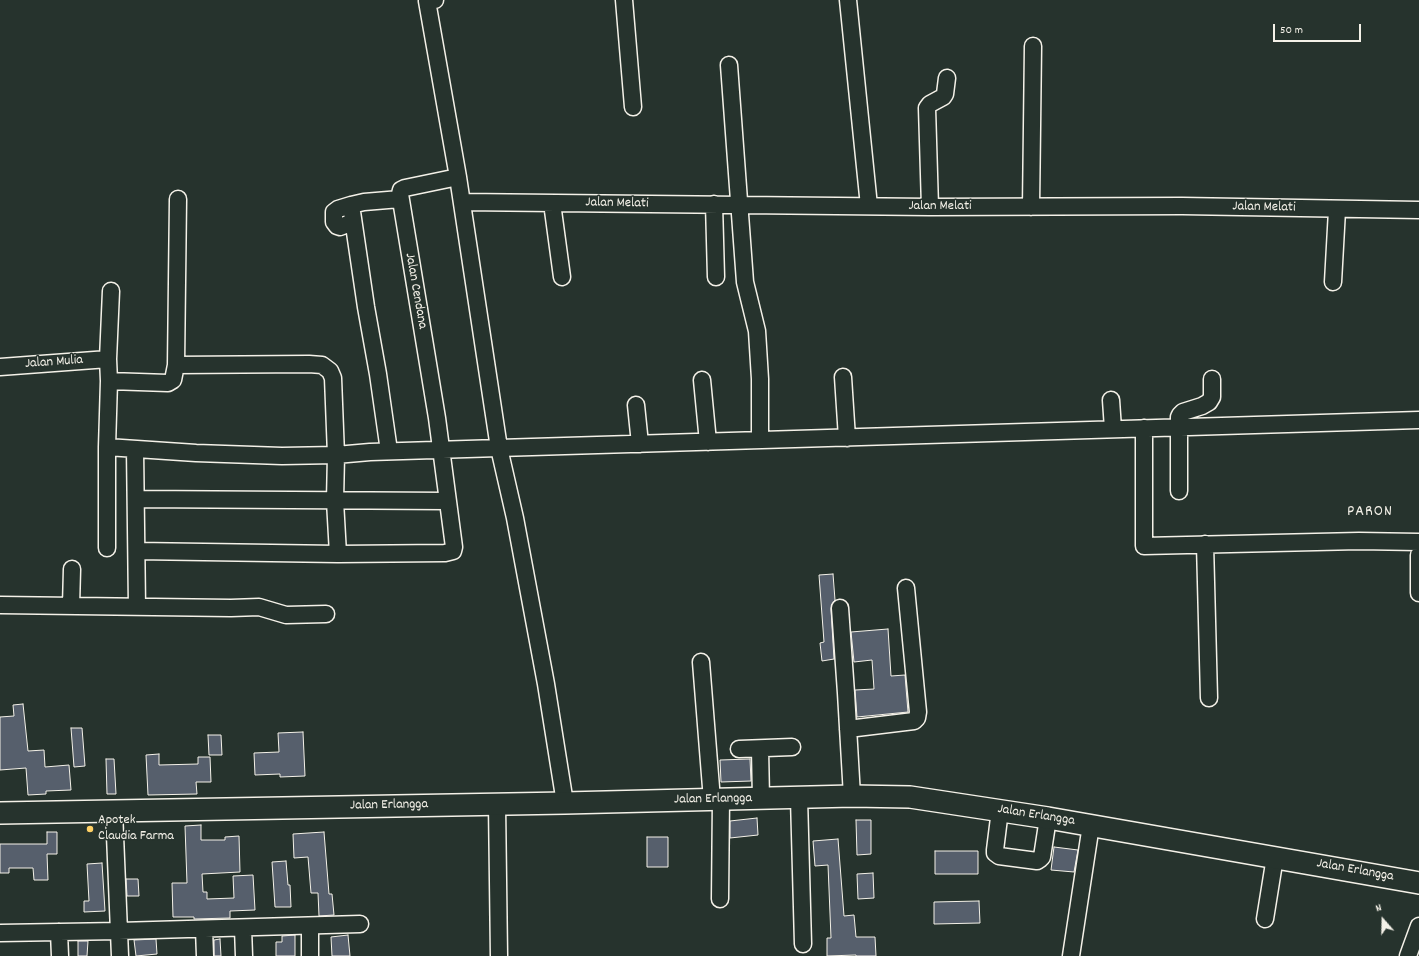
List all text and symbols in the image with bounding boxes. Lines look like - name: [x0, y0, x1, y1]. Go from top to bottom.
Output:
- scale bar: [1275, 16, 1363, 42]
- text: 50 m: [1280, 22, 1303, 39]
- street label: Jalan Melati: [585, 195, 649, 213]
- street label: Jalan Melati: [908, 199, 972, 215]
- street label: Jalan Melati: [1232, 199, 1296, 217]
- street label: Jalan Cendana: [400, 252, 430, 330]
- street label: Jalan Mulia: [25, 353, 83, 373]
- district label: PARON: [1347, 503, 1393, 523]
- street label: Jalan Erlangga: [674, 791, 752, 809]
- street label: Jalan Erlangga: [350, 797, 428, 815]
- street label: Jalan Erlangga: [996, 802, 1076, 830]
- place label: Apotek Claudia Farma: [98, 813, 174, 846]
- marker: Apotek Claudia Farma: [85, 824, 95, 834]
- street label: Jalan Erlangga: [1315, 856, 1395, 886]
- north arrow: [1363, 900, 1403, 940]
- text: N: [1374, 900, 1384, 917]

